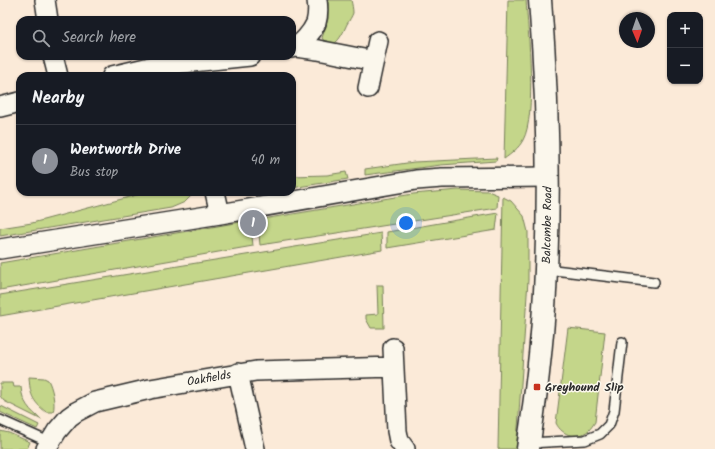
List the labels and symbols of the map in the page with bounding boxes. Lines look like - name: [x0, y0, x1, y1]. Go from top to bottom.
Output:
- north arrow: [619, 12, 655, 48]
- street label: Balcombe Road: [537, 185, 558, 264]
- pin: 1: [240, 208, 266, 238]
- your location: [396, 213, 416, 233]
- street label: Oakfields: [186, 365, 233, 392]
- place label: Greyhound Slip: [545, 378, 624, 397]
- marker: Greyhound Slip: [532, 382, 542, 392]

